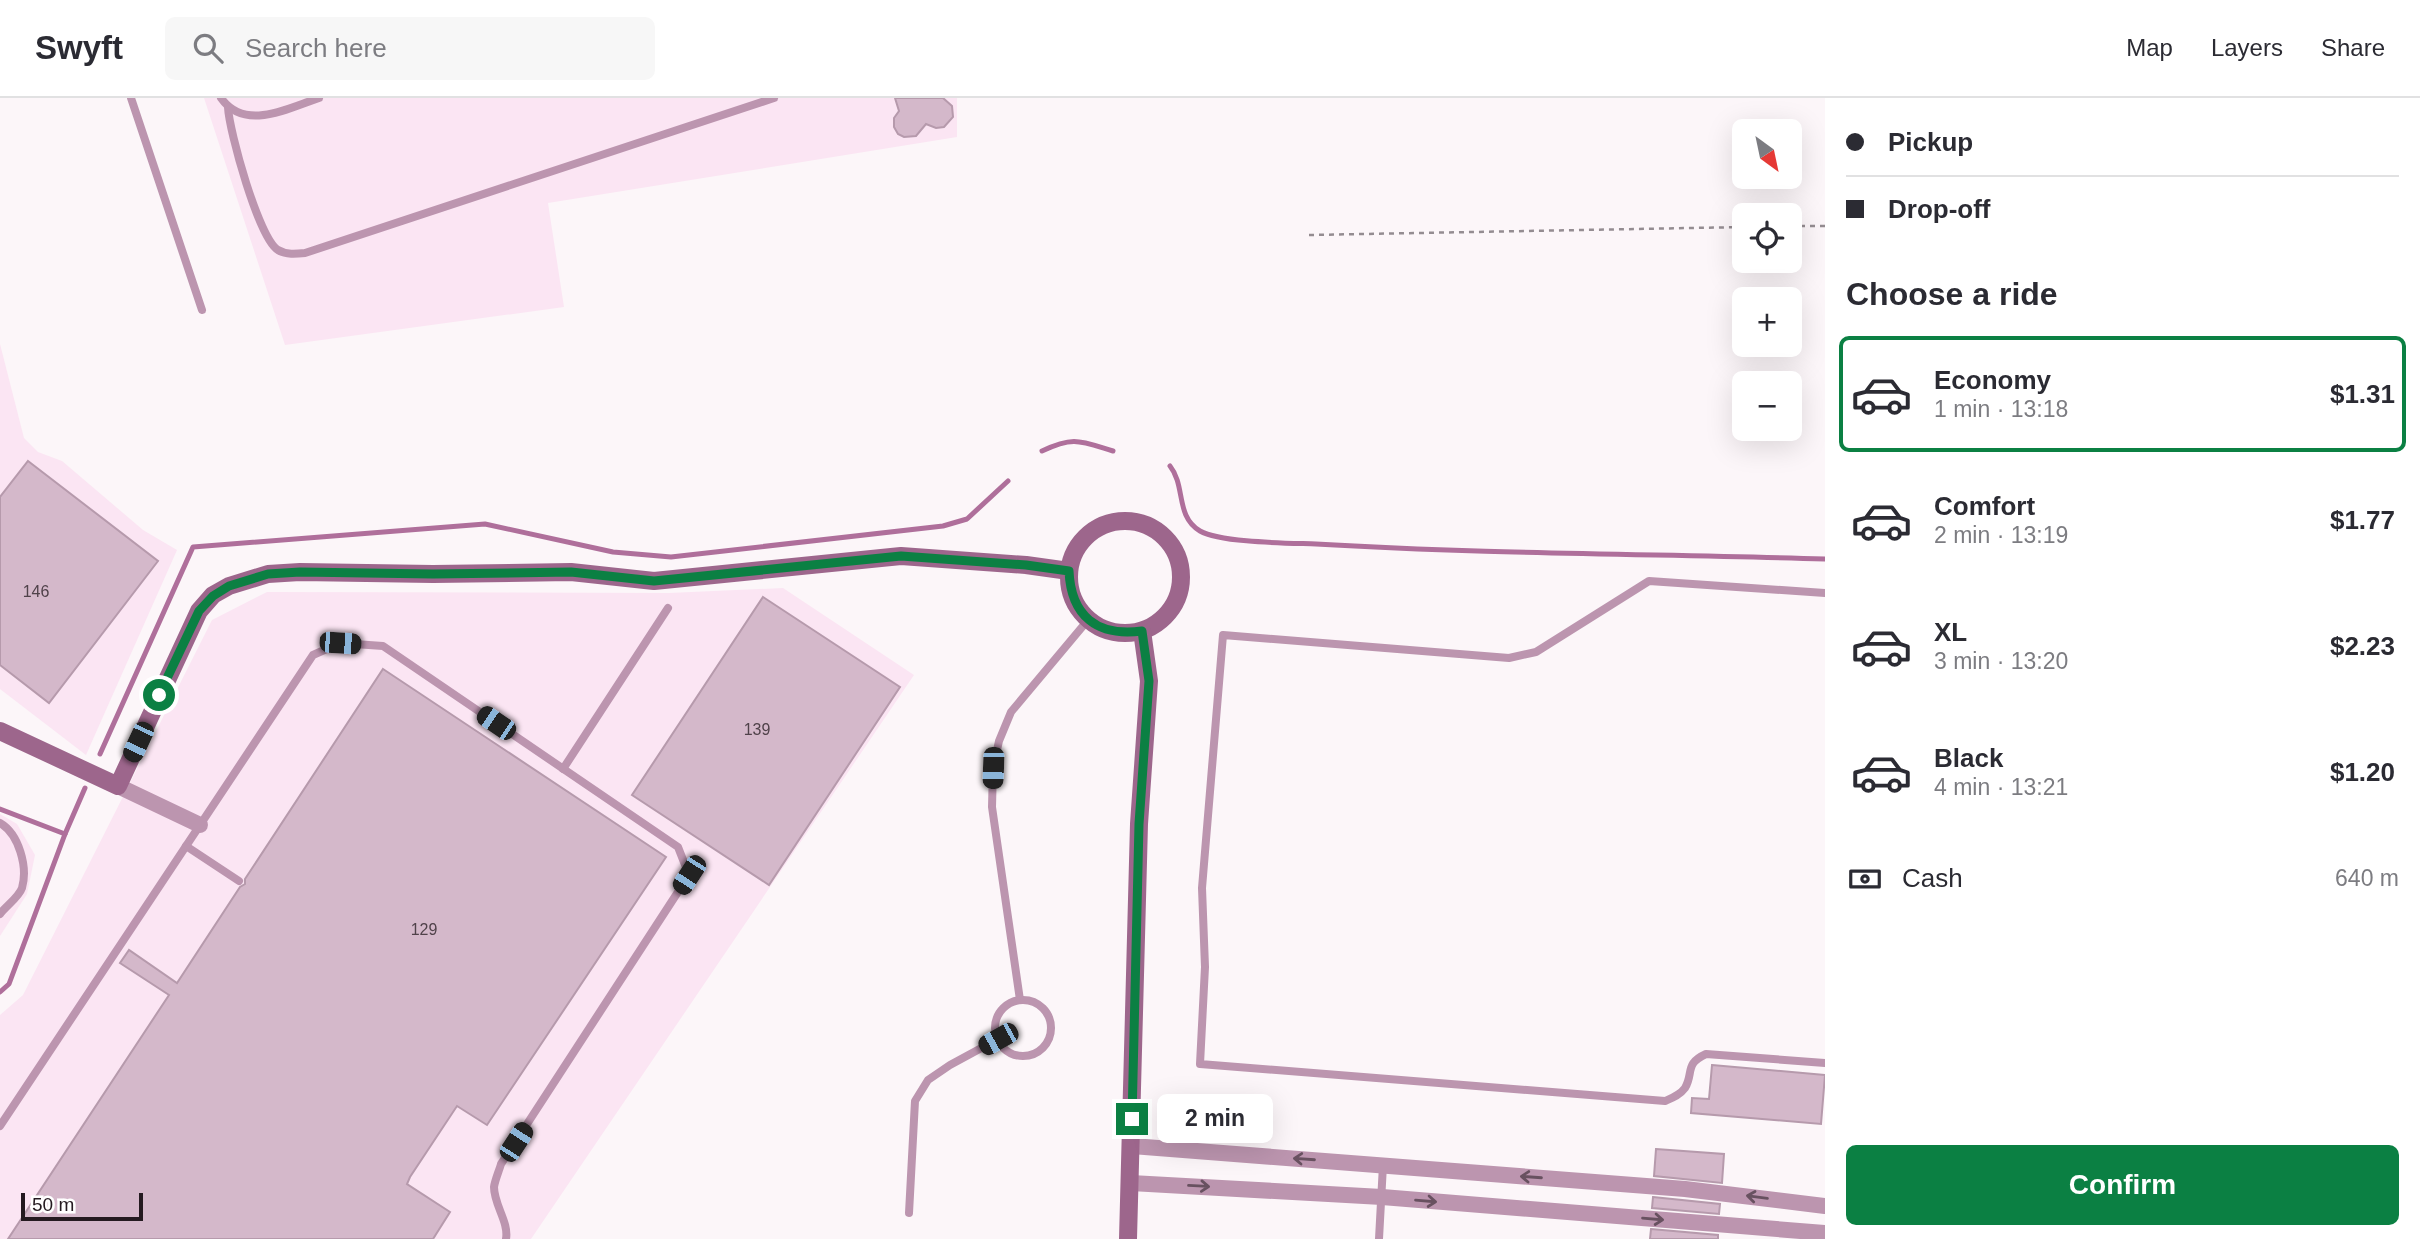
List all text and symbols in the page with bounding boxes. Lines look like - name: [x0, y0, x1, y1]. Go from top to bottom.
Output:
- search box: [165, 17, 655, 80]
- text: Swyft: [35, 29, 123, 66]
- icon: search: [189, 29, 227, 67]
- text: Search here: [245, 33, 387, 63]
- text: Map: [2126, 34, 2173, 61]
- text: Layers: [2211, 34, 2283, 61]
- text: Share: [2321, 34, 2385, 61]
- north arrow: [1732, 119, 1802, 189]
- map controls: [1732, 119, 1802, 441]
- text: Pickup: [1888, 127, 1973, 157]
- text: Drop-off: [1888, 194, 1991, 224]
- button: locate: [1732, 203, 1802, 273]
- text: Choose a ride: [1846, 276, 2058, 312]
- button: +: [1732, 287, 1802, 357]
- icon: car: [1850, 363, 1913, 426]
- text: Economy: [1934, 365, 2051, 395]
- button: −: [1732, 371, 1802, 441]
- text: $1.31: [2330, 379, 2395, 409]
- text: 1 min · 13:18: [1934, 396, 2068, 422]
- icon: car: [1850, 489, 1913, 552]
- text: Comfort: [1934, 491, 2035, 521]
- text: $1.77: [2330, 505, 2395, 535]
- text: 2 min · 13:19: [1934, 522, 2068, 548]
- house number: 146: [23, 583, 49, 600]
- icon: car: [1850, 615, 1913, 678]
- text: XL: [1934, 617, 1967, 647]
- car: [319, 631, 362, 655]
- text: $2.23: [2330, 631, 2395, 661]
- text: 3 min · 13:20: [1934, 648, 2068, 674]
- route start: [143, 679, 175, 711]
- car: [473, 703, 520, 743]
- car: [120, 719, 157, 765]
- house number: 139: [744, 721, 770, 738]
- icon: car: [1850, 741, 1913, 804]
- text: Black: [1934, 743, 2003, 773]
- car: [982, 747, 1005, 789]
- text: $1.20: [2330, 757, 2395, 787]
- text: 4 min · 13:21: [1934, 774, 2068, 800]
- car: [669, 852, 710, 898]
- icon: cash: [1846, 860, 1884, 898]
- text: Cash: [1902, 863, 1963, 893]
- text: 640 m: [2335, 865, 2399, 891]
- house number: 129: [411, 921, 437, 938]
- car: [975, 1020, 1022, 1058]
- callout: 2 min: [1156, 1094, 1272, 1144]
- route end: [1116, 1103, 1148, 1135]
- text: 2 min: [1185, 1105, 1245, 1131]
- car: [496, 1119, 537, 1165]
- button: Confirm: [1846, 1145, 2399, 1225]
- one-way arrow: [1293, 1152, 1316, 1165]
- one-way arrow: [1520, 1170, 1543, 1183]
- one-way arrow: [1187, 1180, 1210, 1193]
- scale bar: [21, 1190, 144, 1222]
- one-way arrow: [1746, 1191, 1769, 1204]
- text: 50 m: [32, 1194, 74, 1215]
- one-way arrow: [1415, 1195, 1437, 1208]
- one-way arrow: [1641, 1213, 1664, 1226]

